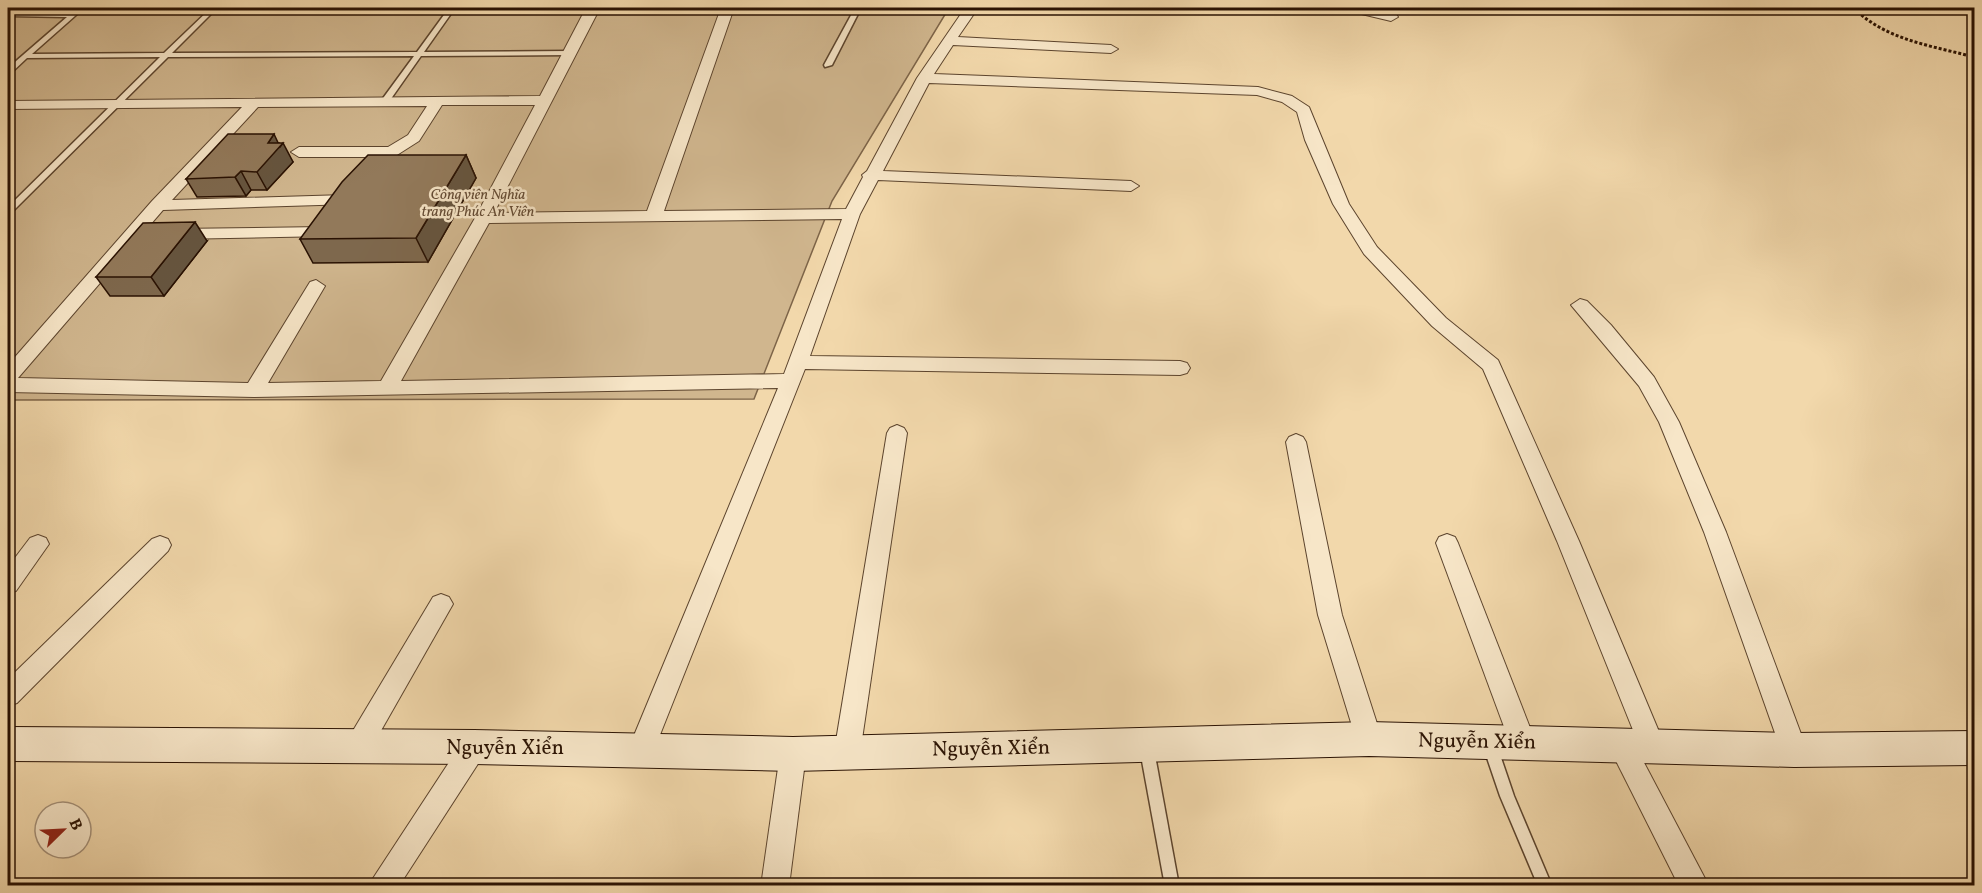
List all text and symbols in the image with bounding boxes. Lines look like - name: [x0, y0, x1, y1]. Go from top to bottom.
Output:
- park label: Công viên Nghĩa trang Phúc An Viên: [422, 185, 535, 223]
- street label: Nguyễn Xiển: [1418, 726, 1536, 758]
- street label: Nguyễn Xiển: [932, 733, 1050, 765]
- street label: Nguyễn Xiển: [446, 734, 564, 763]
- north arrow: [33, 800, 93, 860]
- text: B: [63, 815, 87, 834]

